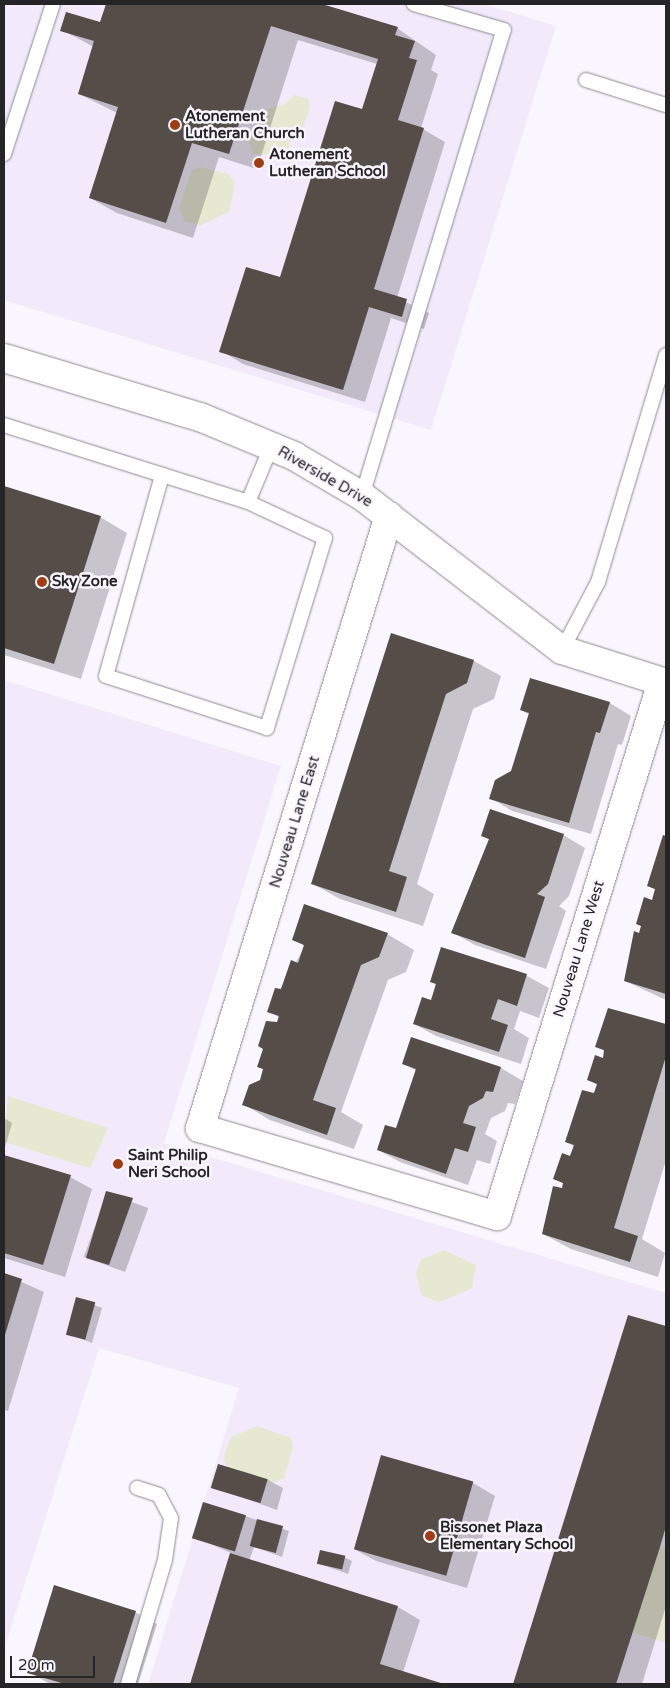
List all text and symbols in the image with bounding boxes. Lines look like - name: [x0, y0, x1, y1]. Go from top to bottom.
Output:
- place label: Atonement Lutheran Church: [185, 107, 305, 142]
- marker: Atonement Lutheran Church: [169, 119, 181, 131]
- place label: Atonement Lutheran School: [269, 145, 386, 180]
- marker: Atonement Lutheran School: [253, 157, 265, 169]
- street label: Riverside Drive: [275, 443, 375, 511]
- place label: Sky Zone: [52, 573, 118, 591]
- marker: Sky Zone: [36, 576, 48, 588]
- street label: Nouveau Lane East: [266, 754, 324, 890]
- street label: Nouveau Lane West: [550, 878, 608, 1020]
- place label: Saint Philip Neri School: [128, 1146, 210, 1181]
- marker: Saint Philip Neri School: [112, 1158, 124, 1170]
- place label: Bissonet Plaza Elementary School: [440, 1518, 573, 1553]
- marker: Bissonet Plaza Elementary School: [424, 1530, 436, 1542]
- scale bar: [12, 1646, 98, 1678]
- text: 20 m: [18, 1656, 55, 1674]

